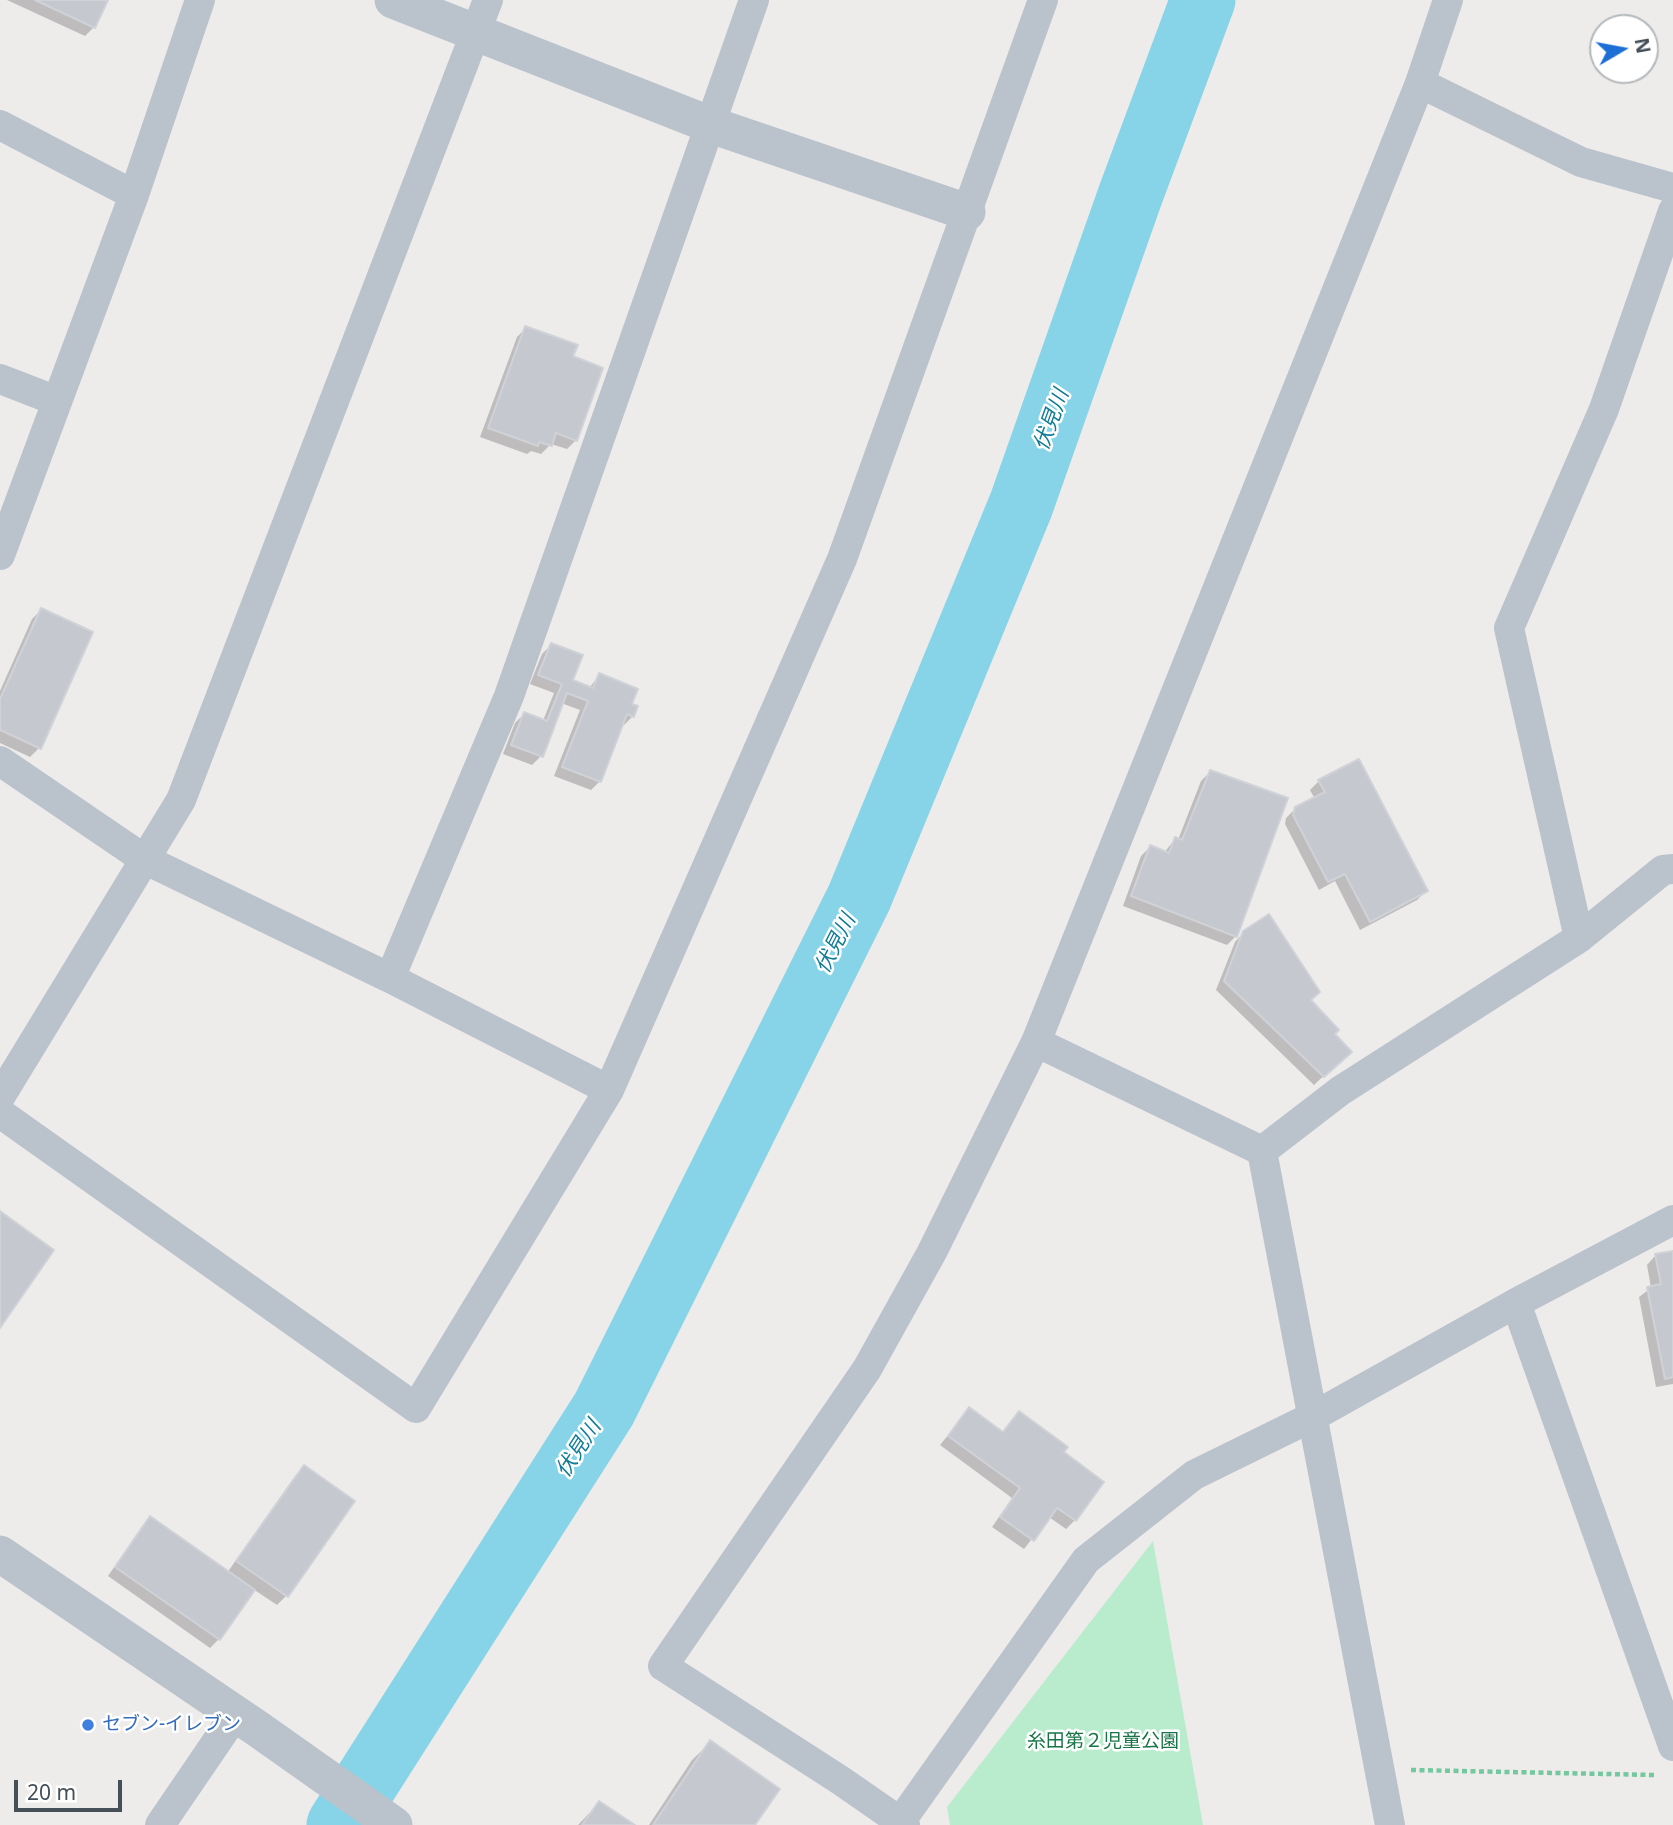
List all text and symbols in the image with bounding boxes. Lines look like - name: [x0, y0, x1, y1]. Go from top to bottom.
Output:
- north arrow: [1589, 14, 1659, 84]
- text: N: [1629, 36, 1657, 56]
- water label: 伏見川: [1029, 386, 1075, 454]
- water label: 伏見川: [810, 910, 862, 978]
- water label: 伏見川: [551, 1416, 607, 1482]
- place label: セブン-イレブン: [102, 1714, 241, 1736]
- marker: セブン-イレブン: [80, 1717, 96, 1733]
- park label: 糸田第２児童公園: [1027, 1731, 1179, 1753]
- scale bar: [18, 1766, 126, 1810]
- text: 20 m: [27, 1778, 76, 1806]

